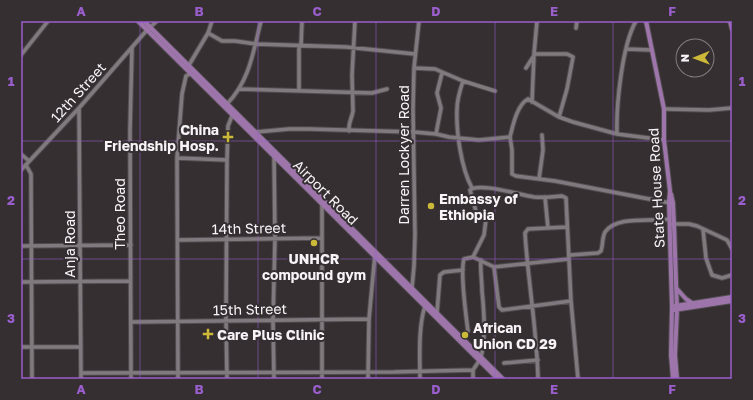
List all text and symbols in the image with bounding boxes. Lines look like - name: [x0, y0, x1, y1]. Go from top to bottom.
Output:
- text: A: [76, 3, 86, 19]
- text: B: [194, 3, 204, 19]
- text: C: [312, 3, 322, 19]
- text: D: [431, 3, 441, 19]
- text: E: [550, 3, 558, 19]
- text: F: [668, 3, 676, 19]
- north arrow: [675, 38, 715, 78]
- text: N: [678, 54, 691, 62]
- street label: 12th Street: [47, 59, 109, 125]
- text: 1: [8, 73, 15, 89]
- text: 1: [739, 73, 746, 89]
- street label: Darren Lockyer Road: [395, 85, 412, 225]
- place label: China Friendship Hosp.: [104, 121, 219, 154]
- street label: State House Road: [644, 128, 668, 248]
- marker: China Friendship Hosp.: [222, 131, 234, 143]
- street label: Airport Road: [290, 156, 362, 228]
- street label: Theo Road: [111, 178, 128, 250]
- place label: Embassy of Ethiopia: [439, 190, 518, 223]
- text: 2: [7, 192, 15, 208]
- text: 2: [738, 192, 746, 208]
- marker: Embassy of Ethiopia: [426, 201, 436, 211]
- street label: Anja Road: [61, 210, 78, 278]
- street label: 14th Street: [212, 219, 286, 237]
- marker: UNHCR compound gym: [309, 238, 319, 248]
- place label: UNHCR compound gym: [262, 250, 366, 283]
- street label: 15th Street: [213, 300, 287, 318]
- text: 3: [7, 310, 15, 326]
- text: 3: [738, 310, 746, 326]
- place label: African Union CD 29: [473, 319, 557, 352]
- place label: Care Plus Clinic: [217, 326, 325, 343]
- marker: Care Plus Clinic: [202, 328, 214, 340]
- marker: African Union CD 29: [460, 330, 470, 340]
- text: A: [76, 381, 86, 397]
- text: B: [194, 381, 204, 397]
- text: C: [312, 381, 322, 397]
- text: D: [431, 381, 441, 397]
- text: E: [550, 381, 558, 397]
- text: F: [668, 381, 676, 397]

